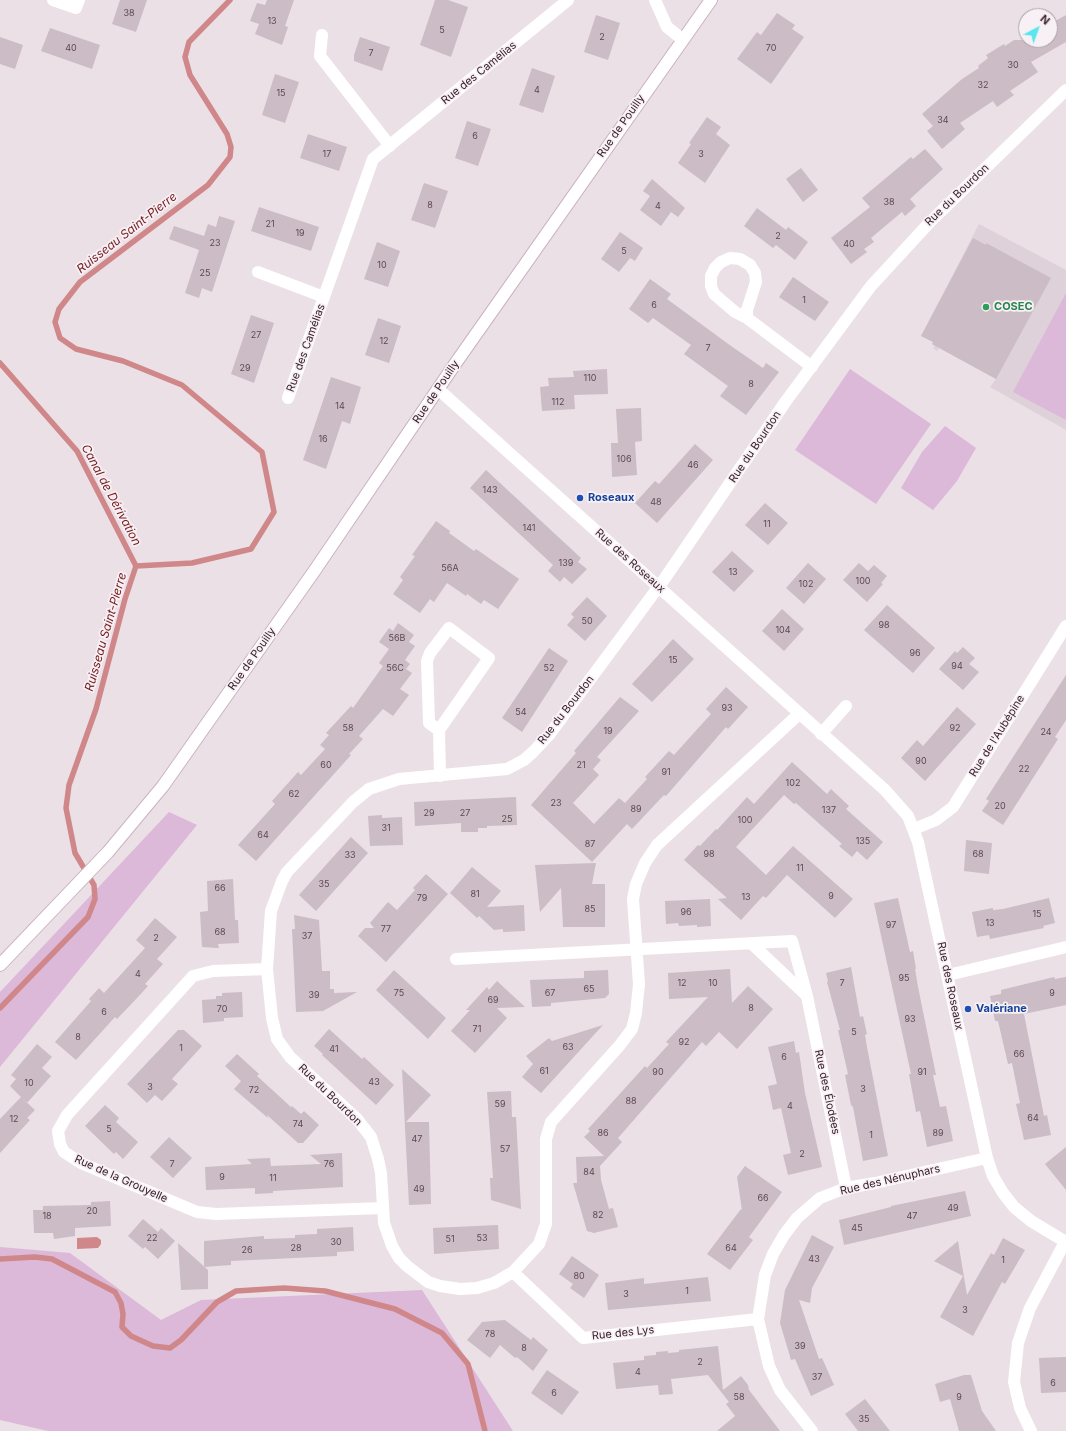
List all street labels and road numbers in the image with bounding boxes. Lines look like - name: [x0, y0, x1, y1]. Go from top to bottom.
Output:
- street label: Rue des Camélias: [439, 39, 519, 107]
- street label: Rue de Pouilly: [594, 92, 648, 160]
- street label: Rue du Bourdon: [922, 161, 992, 229]
- street label: Rue des Camélias: [284, 302, 328, 394]
- street label: Rue de Pouilly: [410, 358, 462, 426]
- street label: Rue du Bourdon: [726, 409, 784, 485]
- street label: Rue des Roseaux: [592, 526, 668, 596]
- street label: Rue de Pouilly: [225, 625, 279, 693]
- street label: Rue du Bourdon: [535, 673, 597, 747]
- street label: Rue de l'Aubépine: [967, 693, 1027, 779]
- street label: Rue des Roseaux: [934, 941, 966, 1031]
- street label: Rue des Élodées: [812, 1048, 842, 1136]
- street label: Rue du Bourdon: [295, 1061, 365, 1129]
- street label: Rue de la Grouyelle: [72, 1153, 170, 1205]
- street label: Rue des Nénuphars: [839, 1162, 941, 1198]
- street label: Rue des Lys: [591, 1323, 655, 1343]

